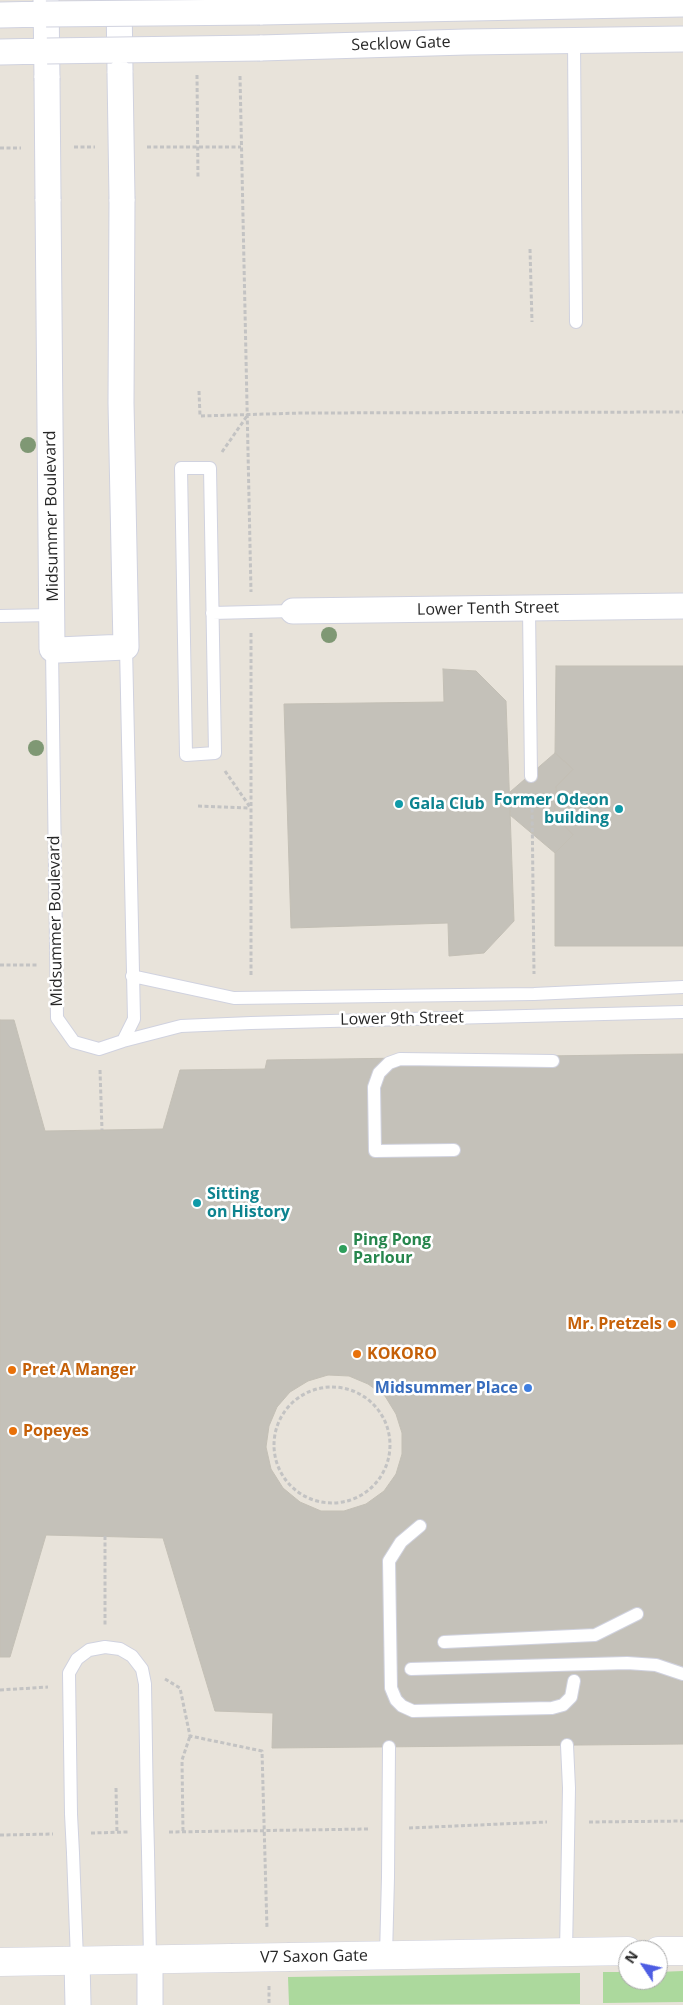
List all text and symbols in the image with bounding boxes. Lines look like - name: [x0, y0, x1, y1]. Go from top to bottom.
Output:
- street label: Secklow Gate: [351, 33, 451, 55]
- street label: Midsummer Boulevard: [41, 430, 63, 602]
- street label: Lower Tenth Street: [417, 598, 559, 620]
- place label: Former Odeon building: [494, 790, 609, 828]
- place label: Gala Club: [409, 794, 485, 814]
- marker: Gala Club: [393, 798, 405, 810]
- marker: Former Odeon building: [613, 803, 625, 815]
- street label: Midsummer Boulevard: [45, 835, 67, 1007]
- street label: Lower 9th Street: [340, 1008, 464, 1030]
- place label: Sitting on History: [207, 1184, 290, 1222]
- marker: Sitting on History: [191, 1197, 203, 1209]
- place label: Ping Pong Parlour: [353, 1230, 431, 1268]
- marker: Ping Pong Parlour: [337, 1243, 349, 1255]
- place label: Mr. Pretzels: [567, 1314, 662, 1334]
- marker: Mr. Pretzels: [666, 1318, 678, 1330]
- place label: KOKORO: [367, 1344, 437, 1364]
- marker: KOKORO: [351, 1348, 363, 1360]
- place label: Pret A Manger: [22, 1360, 136, 1380]
- marker: Pret A Manger: [6, 1364, 18, 1376]
- place label: Midsummer Place: [375, 1378, 518, 1398]
- marker: Midsummer Place: [522, 1382, 534, 1394]
- place label: Popeyes: [23, 1421, 89, 1441]
- marker: Popeyes: [7, 1425, 19, 1437]
- north arrow: [618, 1940, 668, 1990]
- street label: V7 Saxon Gate: [260, 1946, 368, 1968]
- text: N: [620, 1947, 642, 1967]

